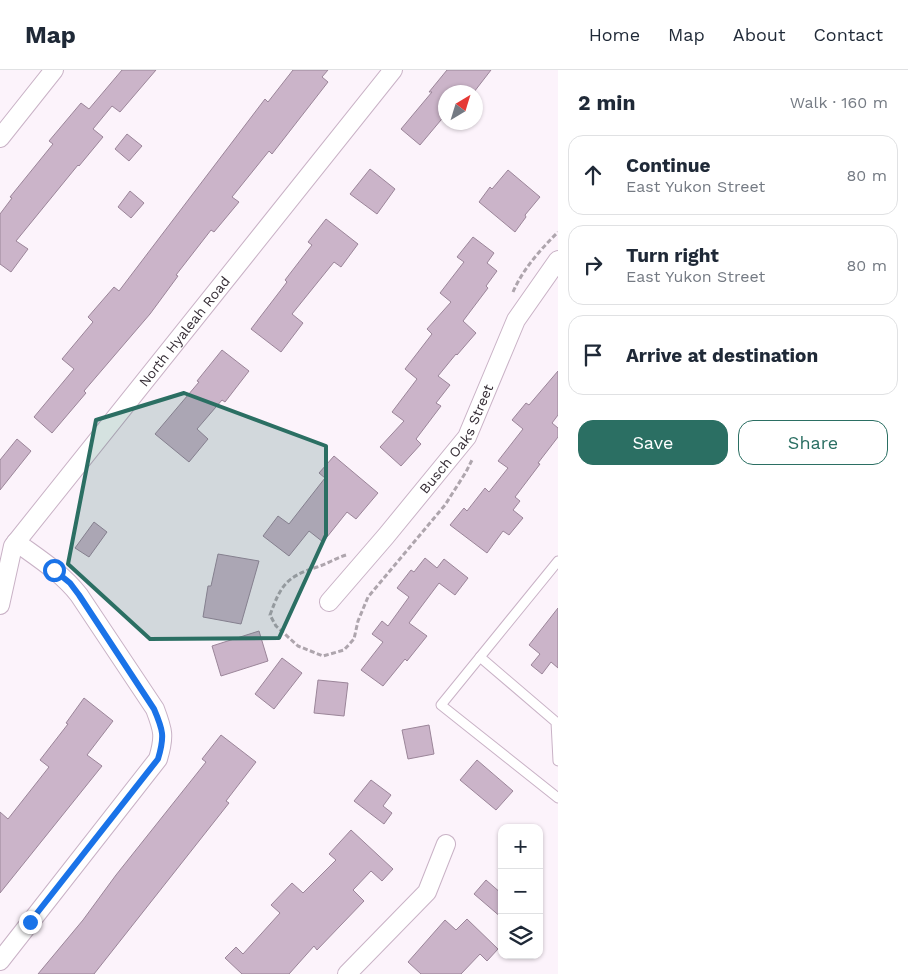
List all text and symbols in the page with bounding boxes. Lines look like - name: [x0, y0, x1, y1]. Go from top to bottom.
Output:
- text: Map: [25, 21, 76, 49]
- text: Home: [589, 24, 640, 45]
- text: Map: [668, 24, 705, 45]
- text: About: [733, 24, 785, 45]
- text: Contact: [813, 24, 883, 45]
- north arrow: [438, 85, 483, 130]
- text: 2 min: [578, 90, 635, 115]
- text: Walk · 160 m: [790, 93, 888, 112]
- text: Continue: [626, 154, 710, 177]
- icon: ahead: [579, 161, 607, 189]
- text: 80 m: [846, 166, 887, 185]
- text: East Yukon Street: [626, 177, 765, 196]
- text: Turn right: [626, 244, 719, 267]
- icon: right: [579, 251, 607, 279]
- text: 80 m: [846, 256, 887, 275]
- text: East Yukon Street: [626, 267, 765, 286]
- street label: North Hyaleah Road: [135, 273, 233, 390]
- icon: arrive: [579, 341, 607, 369]
- text: Arrive at destination: [626, 344, 818, 367]
- street label: Busch Oaks Street: [416, 382, 496, 497]
- button: Save: [578, 420, 728, 465]
- button: Share: [738, 420, 888, 465]
- route start: [43, 559, 66, 582]
- map controls: [498, 824, 543, 959]
- button: +: [498, 824, 543, 869]
- button: −: [498, 869, 543, 914]
- route end: [19, 911, 42, 934]
- button: layers: [498, 914, 543, 959]

